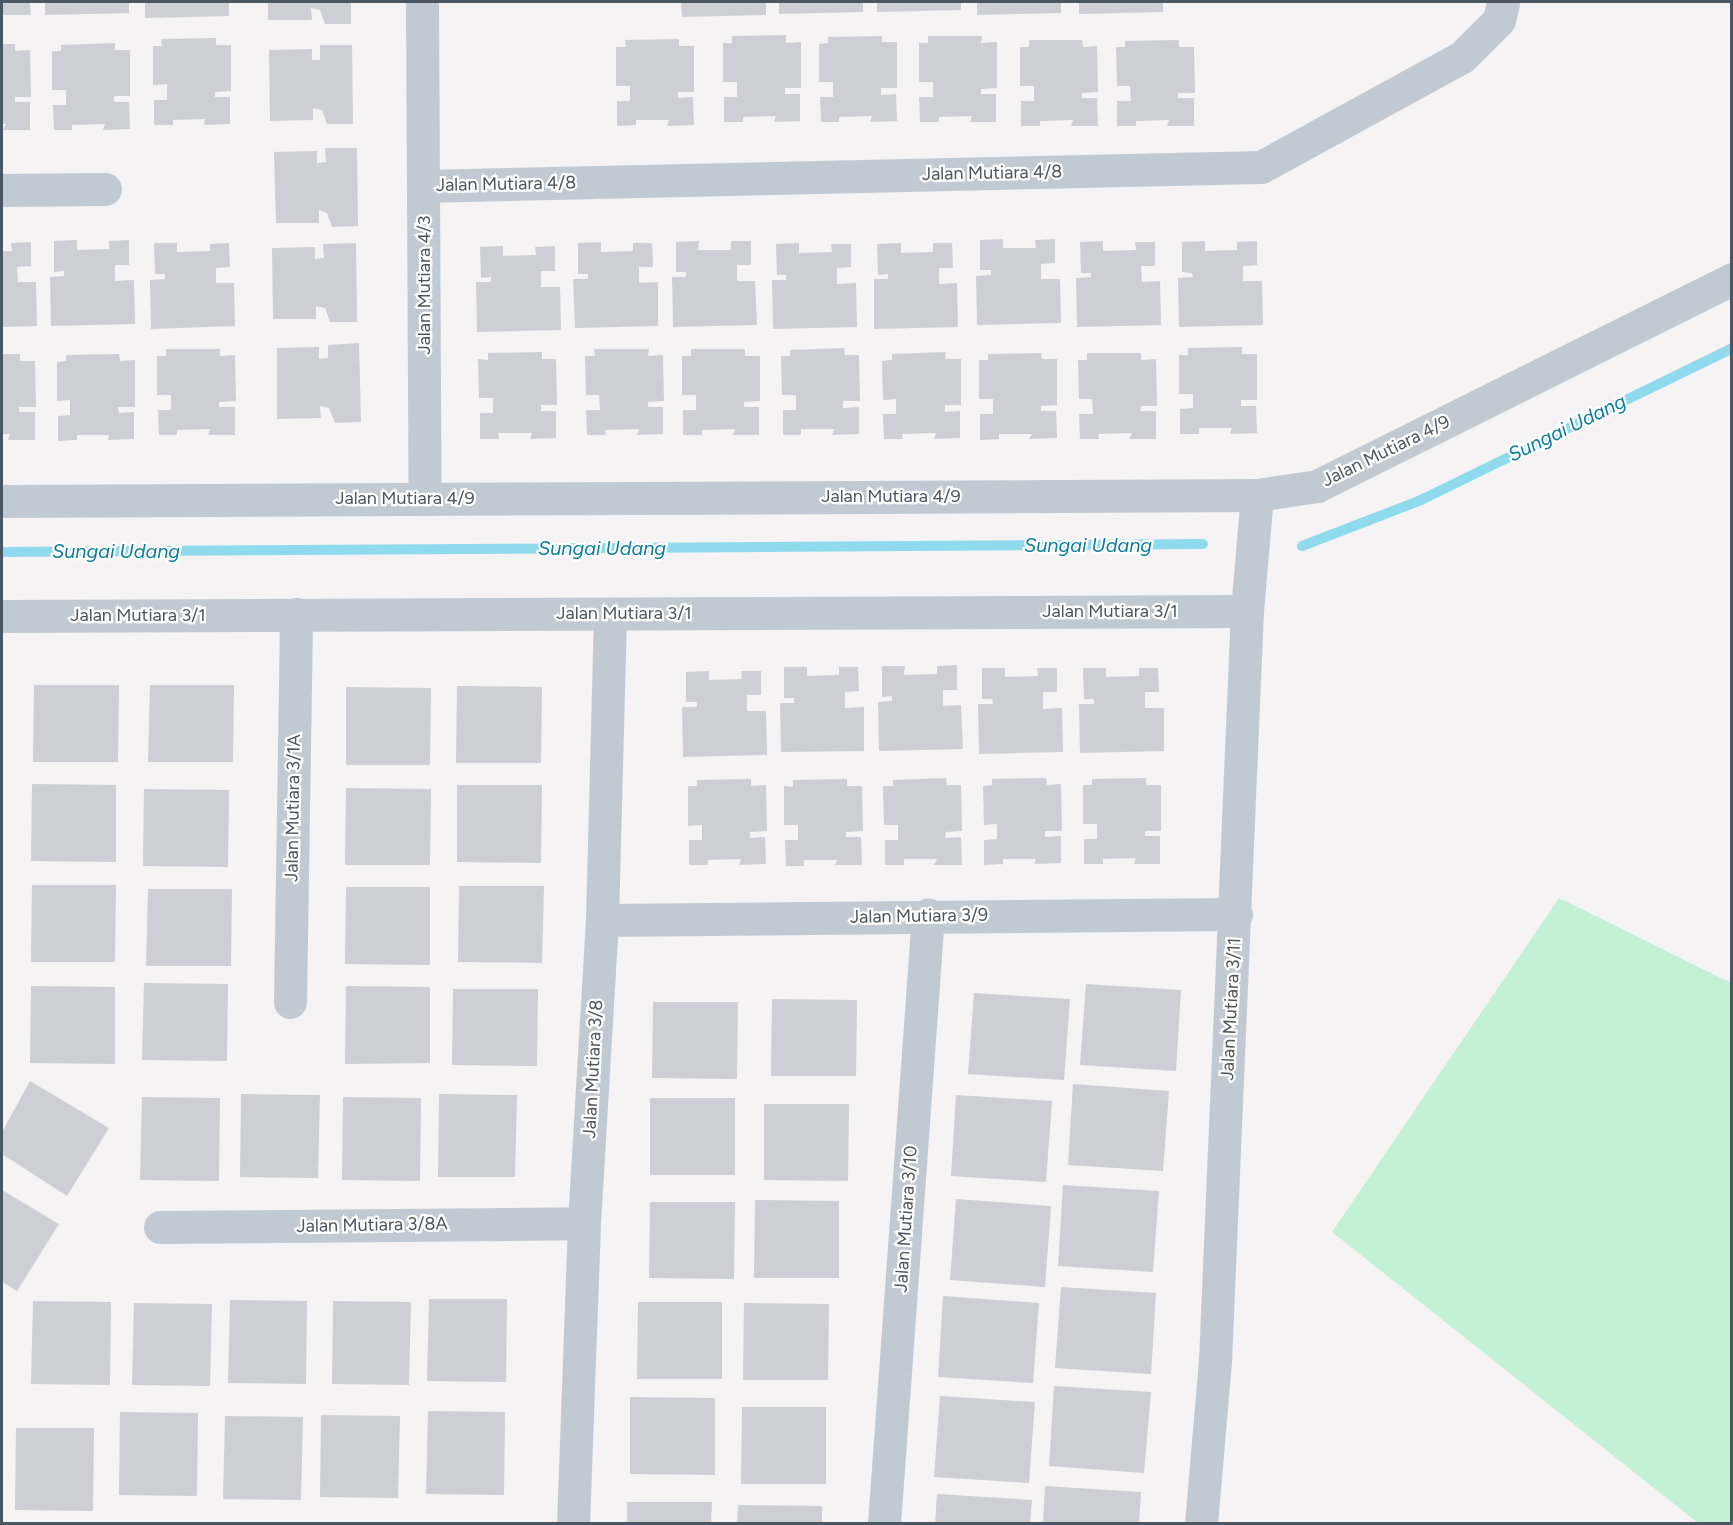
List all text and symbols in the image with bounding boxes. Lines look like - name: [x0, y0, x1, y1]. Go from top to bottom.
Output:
- street label: Jalan Mutiara 4/8: [922, 161, 1062, 185]
- street label: Jalan Mutiara 4/8: [436, 172, 576, 196]
- street label: Jalan Mutiara 4/3: [413, 215, 435, 355]
- water label: Sungai Udang: [1504, 389, 1630, 467]
- street label: Jalan Mutiara 4/9: [1319, 411, 1453, 491]
- street label: Jalan Mutiara 4/9: [821, 485, 961, 507]
- street label: Jalan Mutiara 4/9: [335, 487, 475, 509]
- water label: Sungai Udang: [1024, 533, 1152, 557]
- water label: Sungai Udang: [538, 536, 666, 560]
- water label: Sungai Udang: [52, 539, 180, 563]
- street label: Jalan Mutiara 3/1: [1042, 600, 1178, 622]
- street label: Jalan Mutiara 3/1: [556, 602, 692, 624]
- street label: Jalan Mutiara 3/1: [70, 604, 206, 626]
- street label: Jalan Mutiara 3/1A: [281, 734, 305, 882]
- street label: Jalan Mutiara 3/9: [850, 904, 988, 928]
- street label: Jalan Mutiara 3/11: [1216, 937, 1246, 1081]
- street label: Jalan Mutiara 3/8: [579, 999, 607, 1139]
- street label: Jalan Mutiara 3/10: [890, 1145, 922, 1293]
- street label: Jalan Mutiara 3/8A: [296, 1213, 448, 1237]

